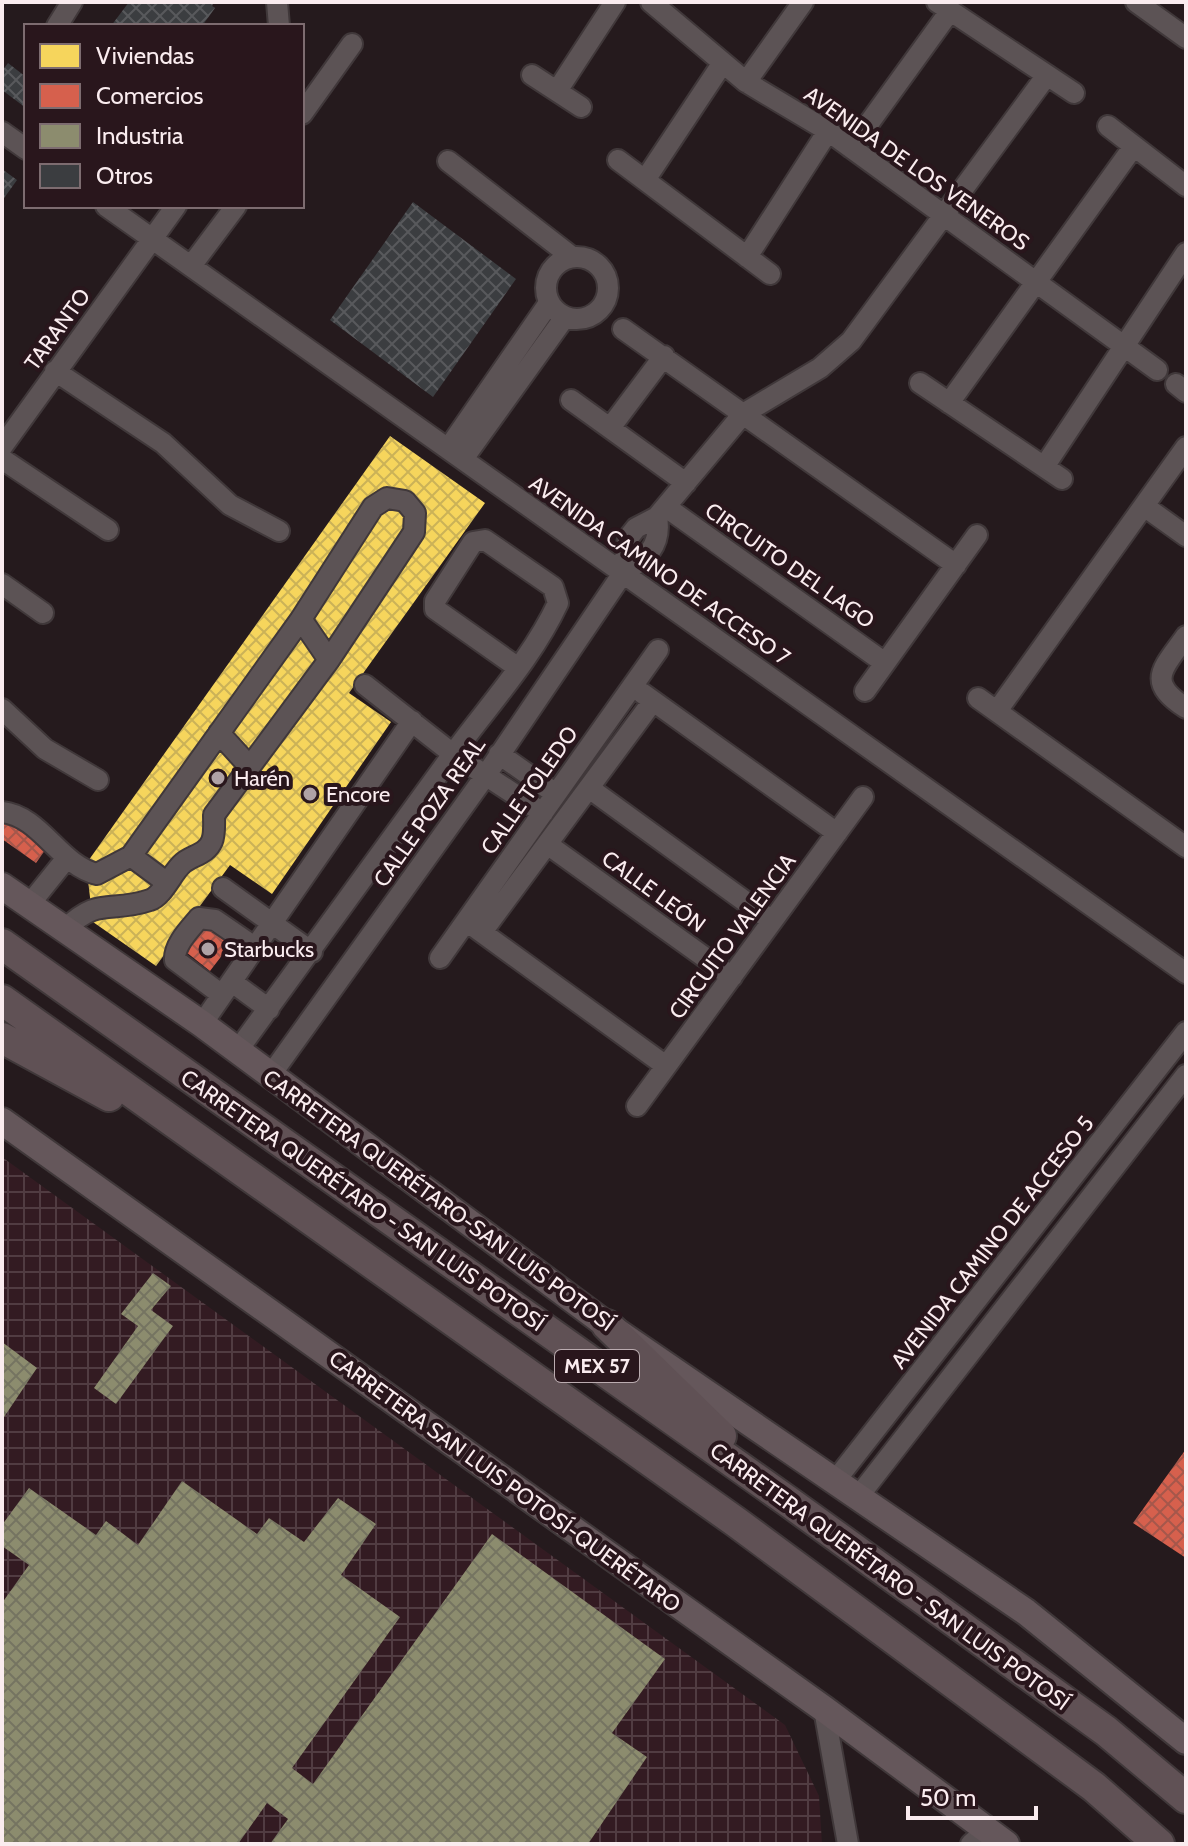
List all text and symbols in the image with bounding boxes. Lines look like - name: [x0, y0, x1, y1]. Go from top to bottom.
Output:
- legend: [24, 24, 304, 208]
- text: Viviendas: [96, 41, 194, 70]
- street label: AVENIDA DE LOS VENEROS: [799, 80, 1034, 256]
- text: Comercios: [96, 81, 203, 110]
- text: Industria: [96, 121, 184, 150]
- text: Otros: [96, 161, 153, 190]
- street label: TARANTO: [19, 283, 96, 375]
- street label: AVENIDA CAMINO DE ACCESO 7: [524, 470, 795, 671]
- street label: CIRCUITO DEL LAGO: [700, 497, 880, 634]
- street label: CALLE TOLEDO: [475, 721, 584, 860]
- street label: CALLE POZA REAL: [368, 732, 491, 892]
- place label: Harén: [234, 765, 290, 792]
- marker: Harén: [209, 769, 227, 787]
- place label: Encore: [326, 781, 390, 808]
- marker: Encore: [301, 785, 319, 803]
- street label: CALLE LEÓN: [597, 845, 711, 938]
- street label: CIRCUITO VALENCIA: [663, 848, 802, 1024]
- place label: Starbucks: [224, 936, 314, 963]
- marker: Starbucks: [199, 940, 217, 958]
- street label: CARRETERA QUERÉTARO - SAN LUIS POTOSÍ: [176, 1064, 550, 1337]
- street label: CARRETERA QUERÉTARO-SAN LUIS POTOSÍ: [258, 1064, 620, 1337]
- street label: AVENIDA CAMINO DE ACCESO 5: [885, 1111, 1099, 1374]
- street label: CARRETERA SAN LUIS POTOSÍ-QUERÉTARO: [324, 1345, 686, 1618]
- road number: MEX 57: [555, 1350, 639, 1382]
- street label: CARRETERA QUERÉTARO - SAN LUIS POTOSÍ: [705, 1437, 1075, 1716]
- scale bar: [908, 1770, 1036, 1820]
- text: 50 m: [920, 1783, 976, 1812]

